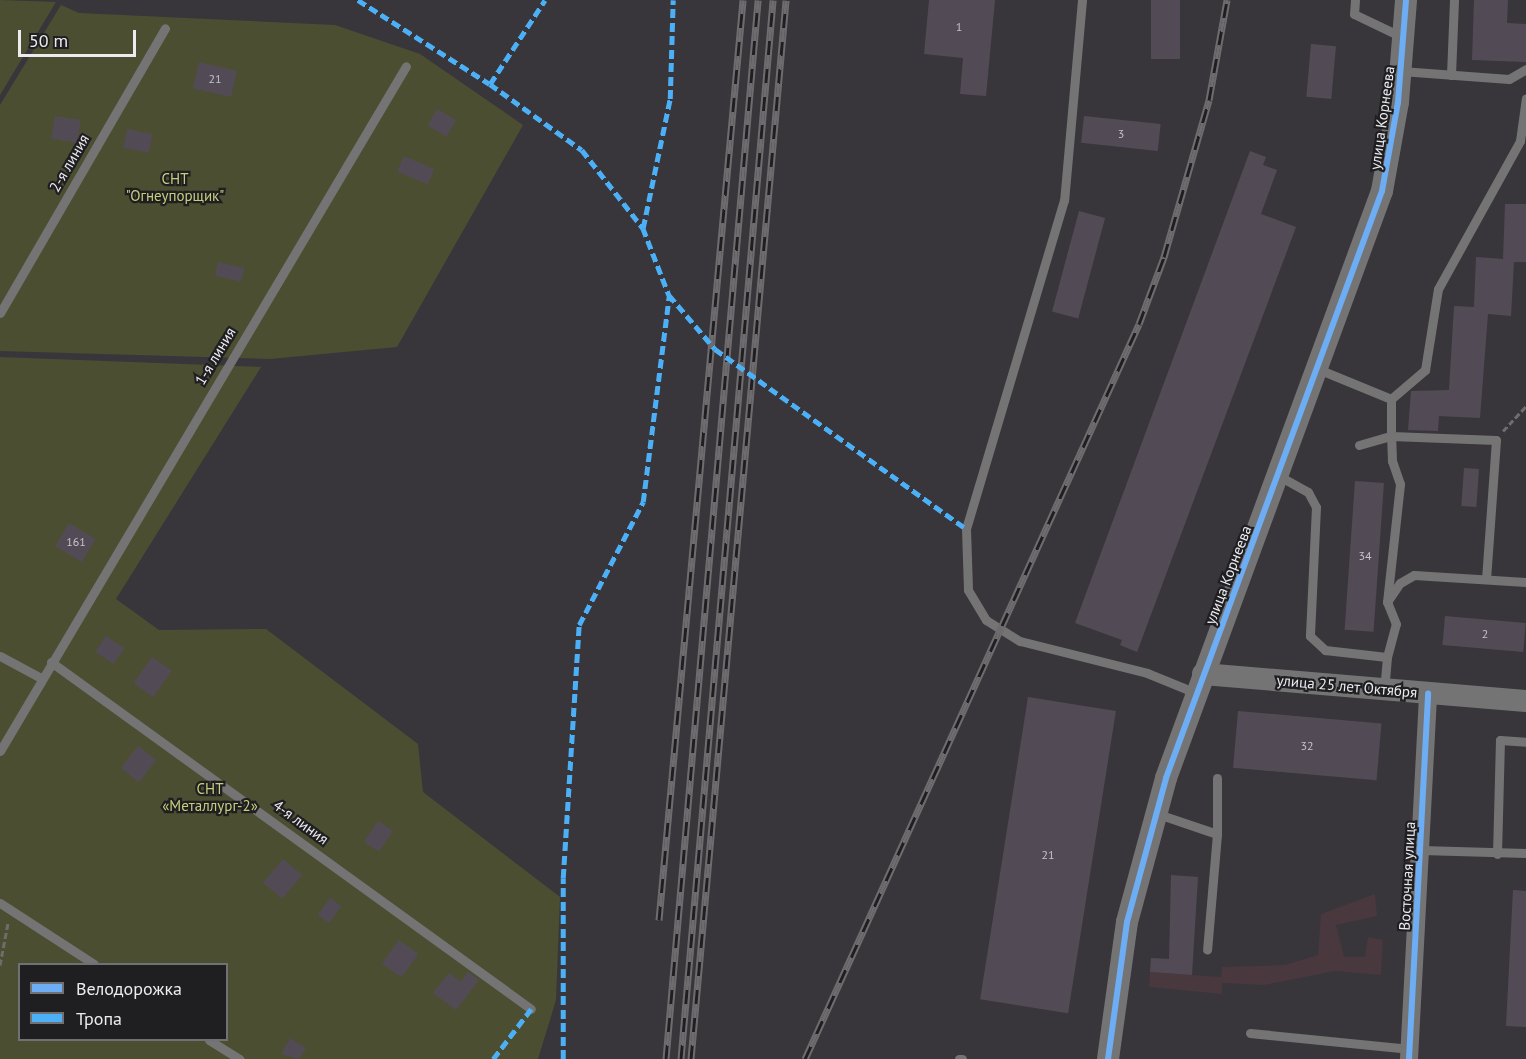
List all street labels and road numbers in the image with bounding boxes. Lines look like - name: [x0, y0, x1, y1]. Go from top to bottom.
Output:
- street label: улица Корнеева: [1366, 65, 1398, 171]
- street label: 2-я линия: [45, 131, 93, 195]
- street label: 1-я линия: [191, 324, 239, 388]
- street label: улица Корнеева: [1201, 523, 1255, 627]
- street label: улица 25 лет Октября: [1276, 671, 1418, 701]
- street label: 4-я линия: [270, 796, 332, 848]
- street label: Восточная улица: [1395, 821, 1419, 931]

